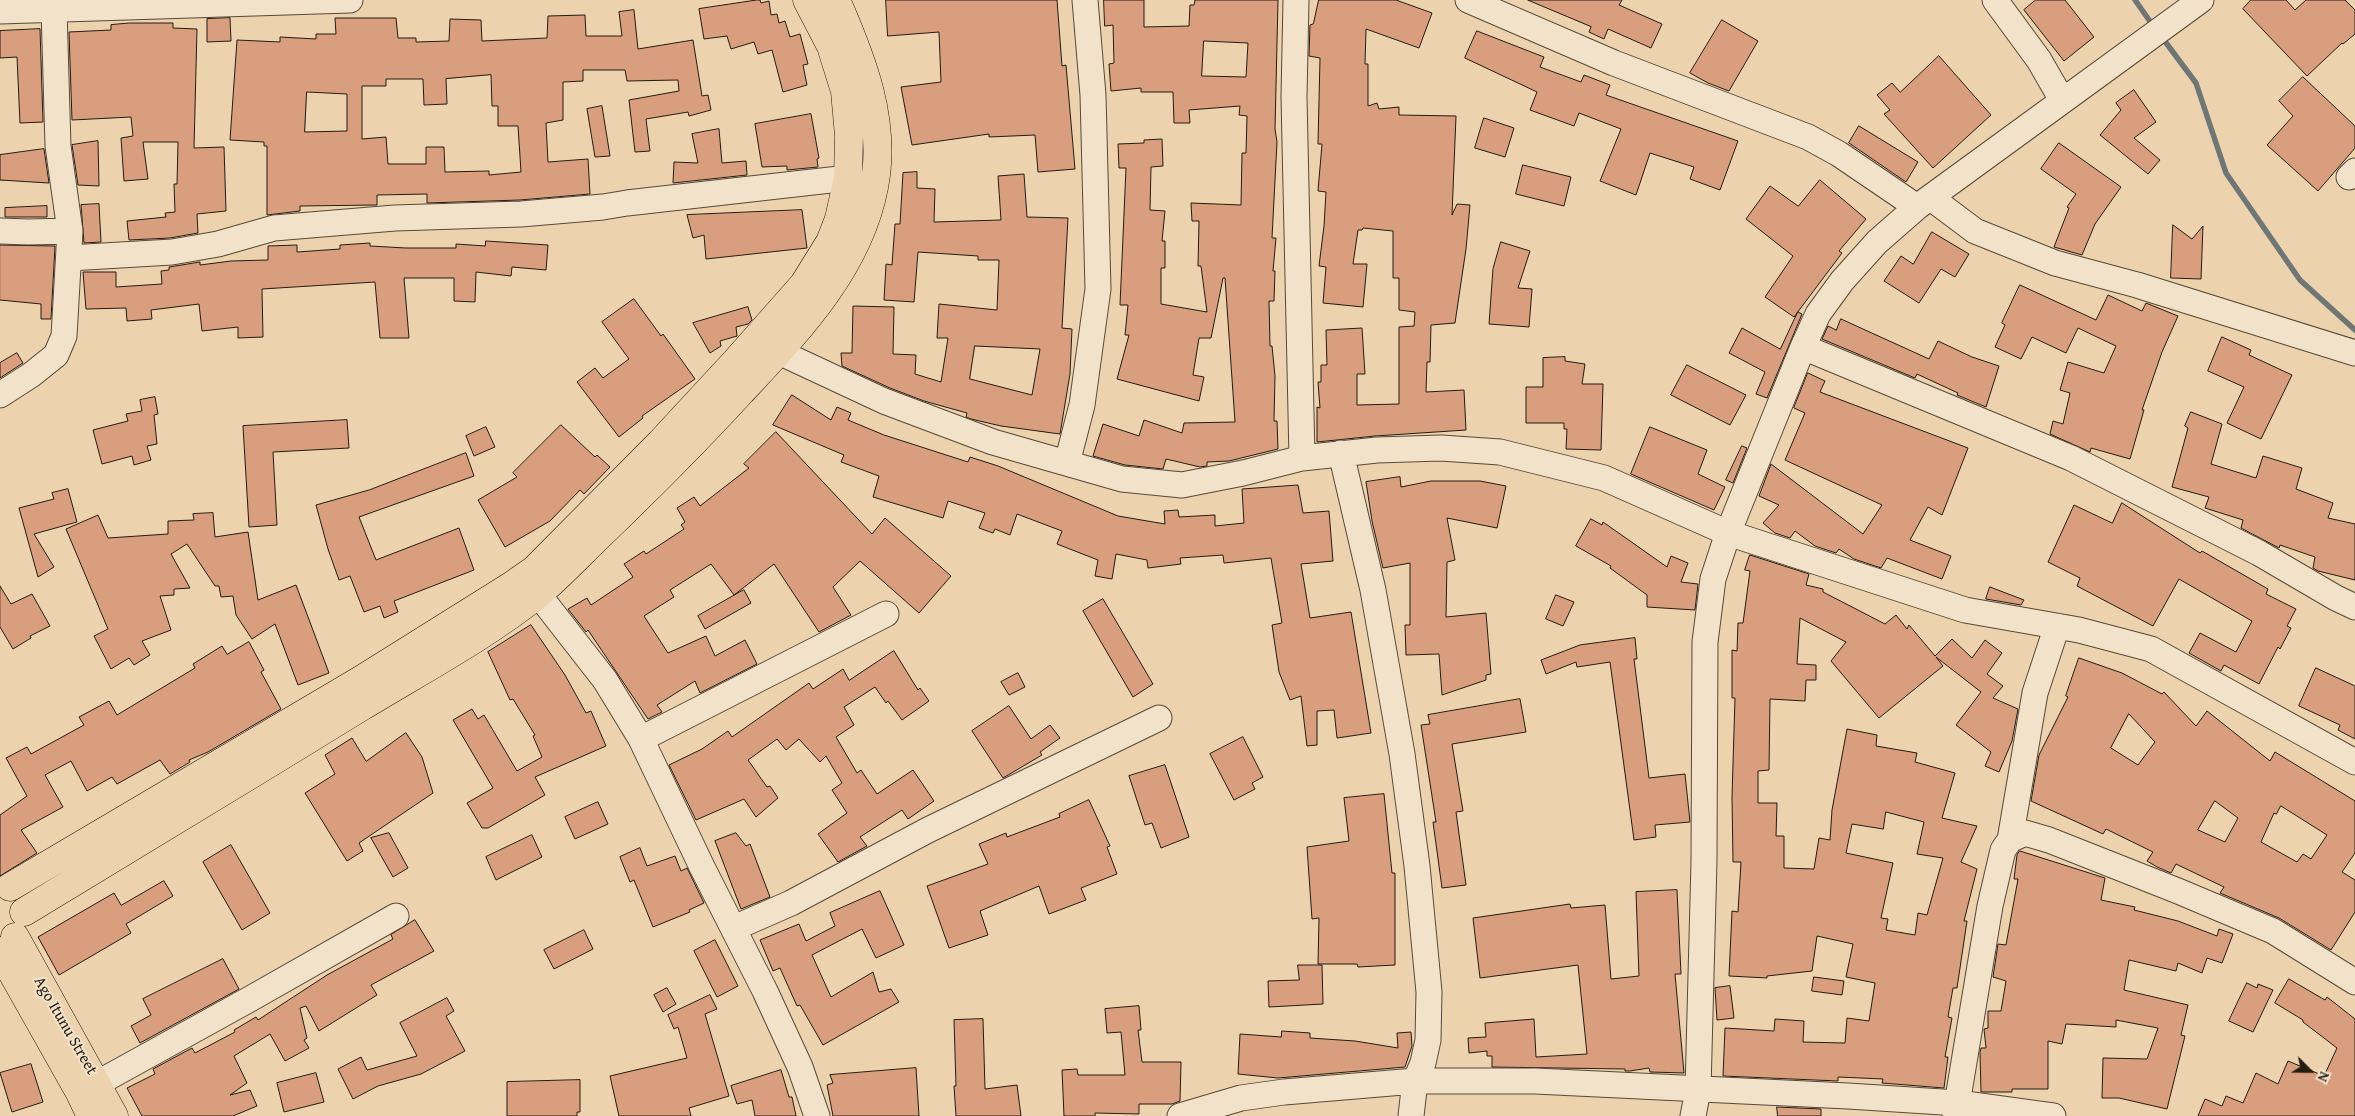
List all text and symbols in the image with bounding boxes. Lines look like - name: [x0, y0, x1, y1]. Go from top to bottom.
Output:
- street label: Ago Itunu Street: [29, 973, 101, 1079]
- north arrow: [2285, 1046, 2335, 1096]
- text: N: [2313, 1069, 2335, 1085]

